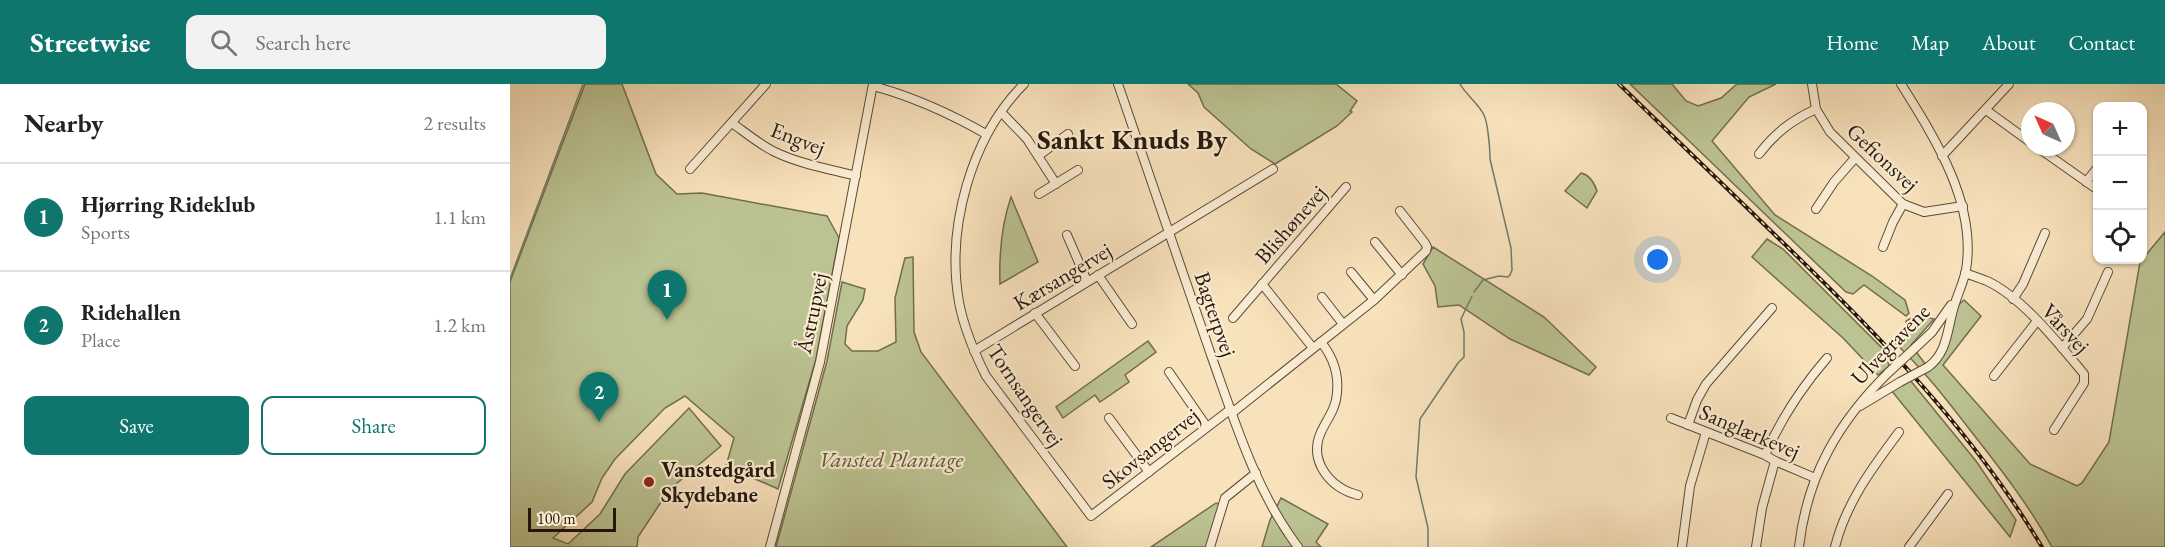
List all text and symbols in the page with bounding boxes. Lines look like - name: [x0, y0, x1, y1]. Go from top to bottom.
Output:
- search box: [186, 15, 606, 69]
- text: Streetwise: [30, 24, 150, 60]
- icon: search: [207, 26, 240, 59]
- text: Search here: [255, 28, 351, 57]
- text: Home: [1826, 29, 1878, 56]
- text: Map: [1911, 29, 1949, 56]
- text: About: [1982, 29, 2035, 56]
- text: Contact: [2068, 29, 2135, 56]
- north arrow: [2021, 102, 2075, 156]
- map controls: [2093, 102, 2147, 264]
- button: +: [2093, 102, 2147, 156]
- text: Nearby: [24, 106, 104, 140]
- text: 2 results: [423, 110, 486, 136]
- street label: Engvej: [766, 115, 829, 162]
- street label: Gefionsvej: [1840, 117, 1925, 198]
- district label: Sankt Knuds By: [1037, 121, 1228, 157]
- button: −: [2093, 156, 2147, 210]
- street label: Blishønevej: [1248, 179, 1333, 270]
- text: Hjørring Rideklub: [81, 190, 255, 219]
- text: 1: [38, 204, 49, 230]
- text: 1.1 km: [433, 204, 486, 230]
- button: locate: [2093, 210, 2147, 264]
- text: Sports: [81, 219, 130, 245]
- street label: Kærsangervej: [1008, 236, 1117, 317]
- your location: [1643, 245, 1672, 274]
- street label: Bagterpvej: [1188, 268, 1244, 360]
- pin: 1: [648, 270, 686, 320]
- street label: Åstrupvej: [789, 270, 834, 357]
- street label: Ulvegravene: [1844, 297, 1937, 391]
- street label: Vårsvej: [2035, 297, 2096, 360]
- text: Ridehallen: [81, 298, 181, 327]
- text: 2: [38, 312, 49, 338]
- text: 1.2 km: [433, 312, 486, 338]
- text: Place: [81, 327, 120, 353]
- street label: Tornsangervej: [981, 338, 1071, 452]
- pin: 2: [580, 372, 619, 422]
- button: Save: [24, 396, 249, 455]
- button: Share: [261, 396, 486, 455]
- street label: Sanglærkevej: [1695, 397, 1805, 466]
- street label: Skovsangervej: [1096, 401, 1205, 496]
- park label: Vansted Plantage: [819, 445, 964, 474]
- place label: Vanstedgård Skydebane: [661, 455, 775, 509]
- marker: Vanstedgård Skydebane: [642, 475, 656, 489]
- scale bar: [528, 505, 616, 532]
- text: 100 m: [537, 508, 576, 529]

